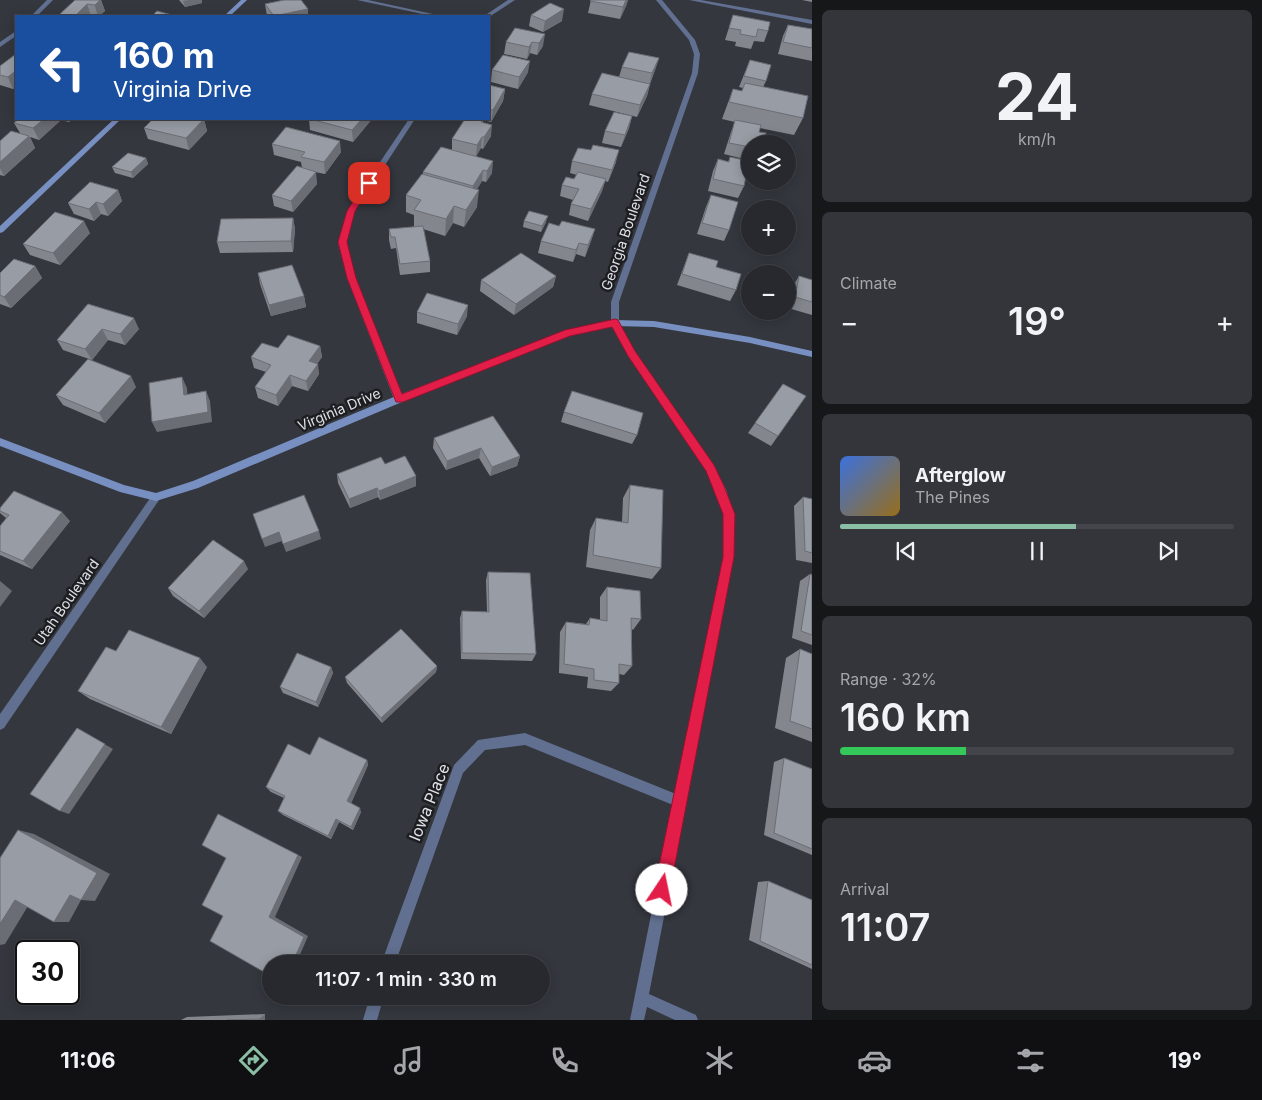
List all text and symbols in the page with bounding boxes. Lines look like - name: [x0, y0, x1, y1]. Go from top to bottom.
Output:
- text: 160 m: [113, 34, 215, 76]
- icon: left: [30, 35, 95, 100]
- text: 24: [995, 57, 1079, 136]
- text: Virginia Drive: [113, 76, 252, 102]
- text: km/h: [1018, 129, 1056, 149]
- map controls: [741, 135, 796, 320]
- button: layers: [741, 135, 796, 190]
- pin: [348, 162, 390, 204]
- icon: arrive: [355, 169, 383, 197]
- street label: Georgia Boulevard: [597, 171, 653, 293]
- button: +: [741, 200, 796, 255]
- button: −: [741, 265, 796, 320]
- text: Climate: [840, 273, 897, 293]
- text: 19°: [1008, 298, 1066, 344]
- text: −: [840, 305, 859, 339]
- text: +: [1215, 305, 1234, 339]
- street label: Virginia Drive: [295, 384, 383, 434]
- text: Afterglow: [915, 464, 1006, 487]
- text: The Pines: [915, 487, 990, 507]
- icon: previous: [892, 537, 920, 565]
- icon: pause: [1023, 537, 1051, 565]
- icon: next: [1154, 537, 1182, 565]
- street label: Utah Boulevard: [30, 556, 102, 648]
- text: Range · 32%: [840, 669, 937, 689]
- text: 160 km: [840, 694, 971, 740]
- street label: Iowa Place: [404, 760, 454, 844]
- position arrow: [635, 863, 687, 915]
- text: Arrival: [840, 879, 889, 899]
- text: 11:07: [840, 904, 930, 950]
- speed limit sign: 30: [15, 940, 80, 1005]
- text: 11:07 · 1 min · 330 m: [315, 968, 497, 991]
- icon: directions: [236, 1043, 271, 1078]
- icon: music: [391, 1043, 426, 1078]
- icon: phone: [547, 1043, 582, 1078]
- icon: climate: [702, 1043, 737, 1078]
- icon: car: [857, 1043, 892, 1078]
- icon: filters: [1013, 1043, 1048, 1078]
- text: 11:06: [60, 1047, 116, 1073]
- text: 19°: [1168, 1047, 1202, 1073]

